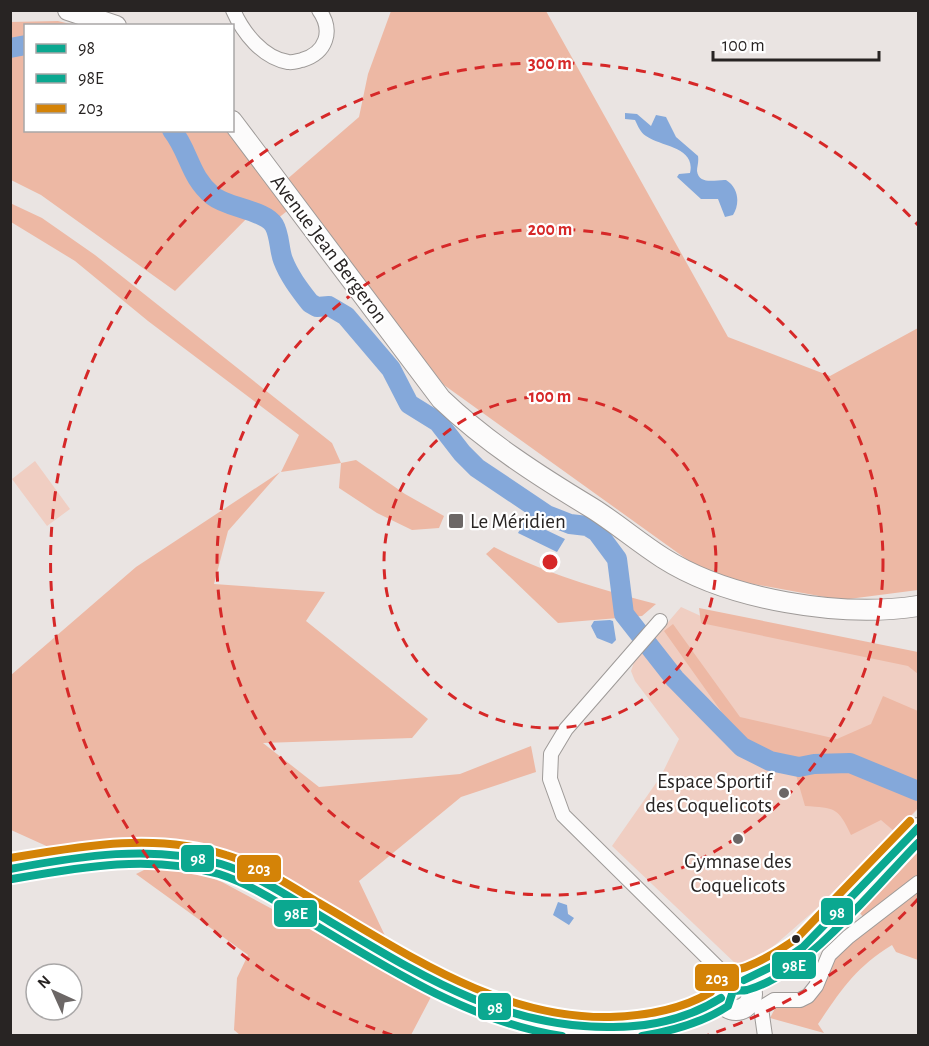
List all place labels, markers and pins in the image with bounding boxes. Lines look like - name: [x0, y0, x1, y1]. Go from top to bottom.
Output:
- place label: Le Méridien: [470, 511, 566, 532]
- marker: Le Méridien: [447, 512, 465, 530]
- centre of rings: [540, 552, 560, 572]
- place label: Espace Sportif des Coquelicots: [645, 771, 774, 816]
- marker: Espace Sportif des Coquelicots: [777, 786, 791, 800]
- marker: Gymnase des Coquelicots: [731, 832, 745, 846]
- place label: Gymnase des Coquelicots: [684, 851, 792, 896]
- unlabelled marker: [790, 933, 802, 945]

